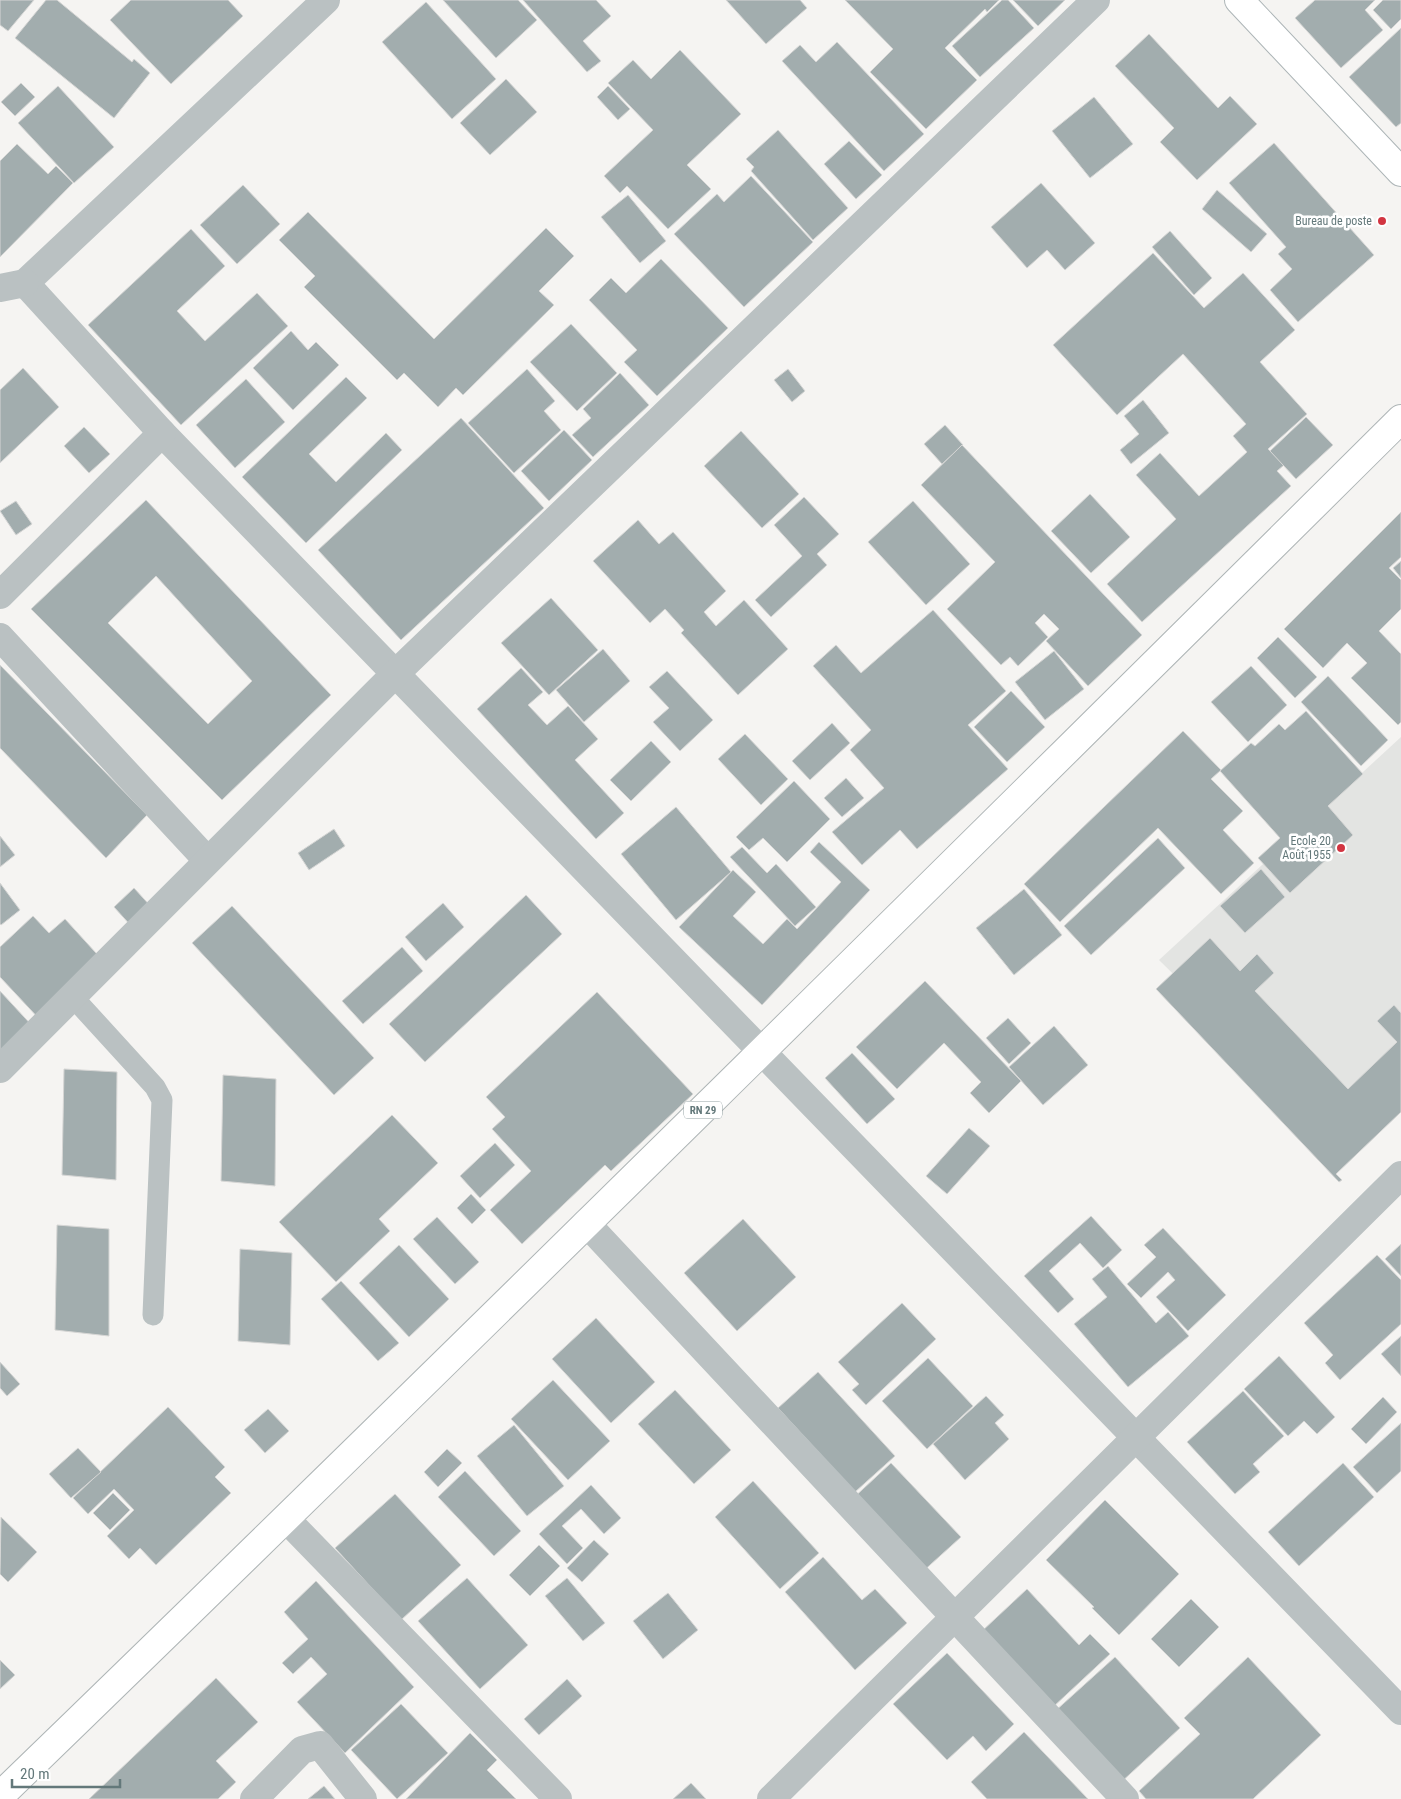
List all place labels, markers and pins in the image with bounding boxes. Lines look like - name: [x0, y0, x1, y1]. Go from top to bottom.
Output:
- place label: Bureau de poste: [1295, 214, 1372, 228]
- marker: Bureau de poste: [1376, 215, 1388, 227]
- place label: Ecole 20 Août 1955: [1282, 834, 1331, 862]
- marker: Ecole 20 Août 1955: [1335, 842, 1347, 854]

